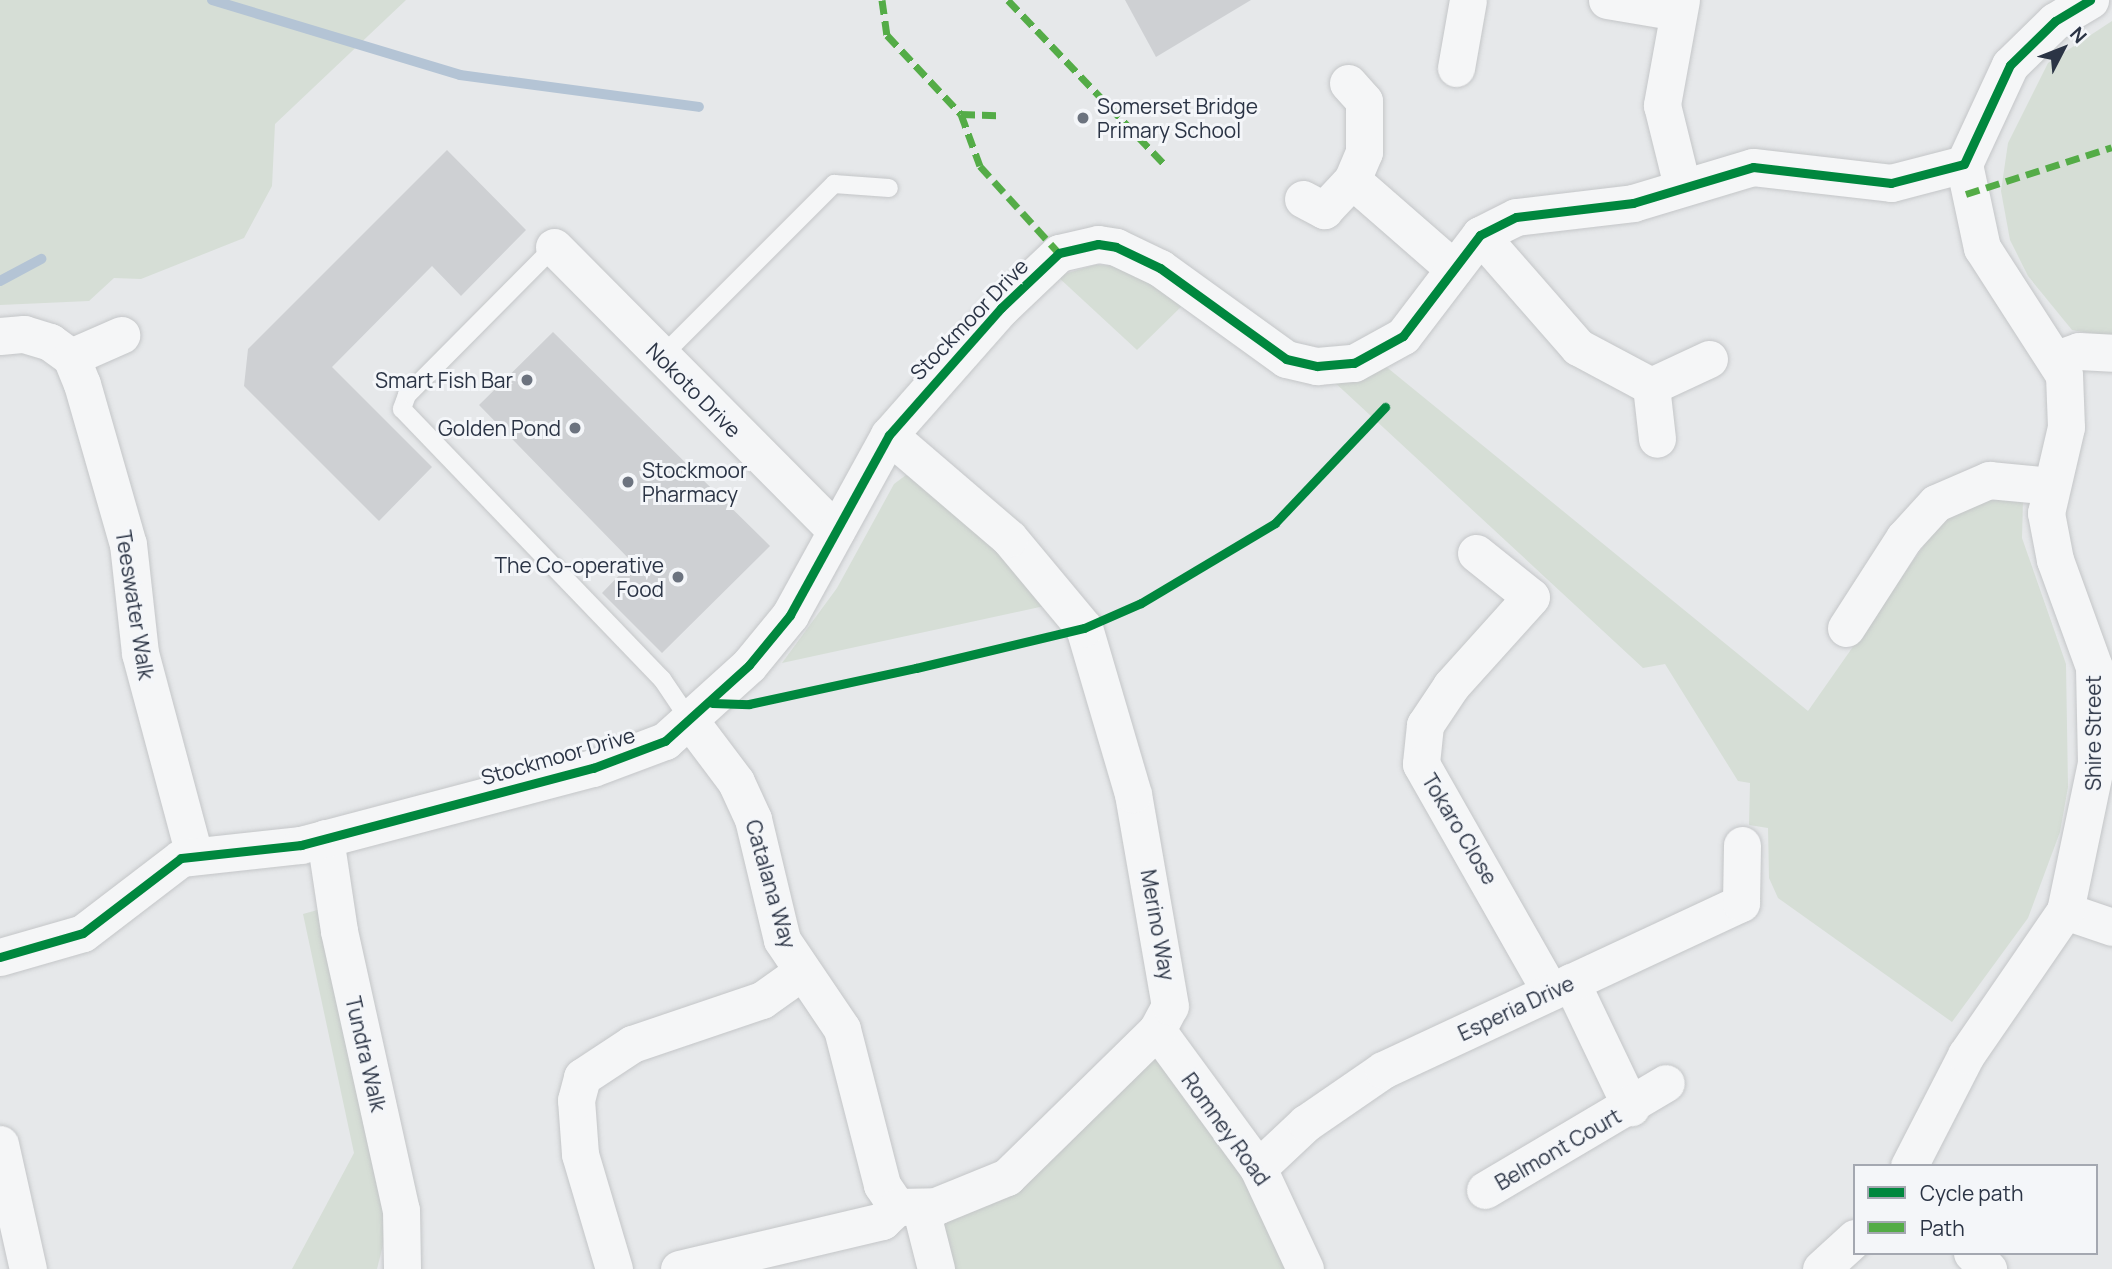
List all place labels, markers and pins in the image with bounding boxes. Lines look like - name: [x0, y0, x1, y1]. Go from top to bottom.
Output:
- place label: Somerset Bridge Primary School: [1097, 93, 1258, 143]
- marker: Somerset Bridge Primary School: [1075, 110, 1091, 126]
- place label: Smart Fish Bar: [375, 367, 513, 393]
- marker: Smart Fish Bar: [519, 372, 535, 388]
- place label: Golden Pond: [438, 415, 561, 441]
- marker: Golden Pond: [567, 420, 583, 436]
- place label: Stockmoor Pharmacy: [642, 457, 748, 507]
- marker: Stockmoor Pharmacy: [620, 474, 636, 490]
- place label: The Co-operative Food: [494, 552, 664, 602]
- marker: The Co-operative Food: [670, 569, 686, 585]

